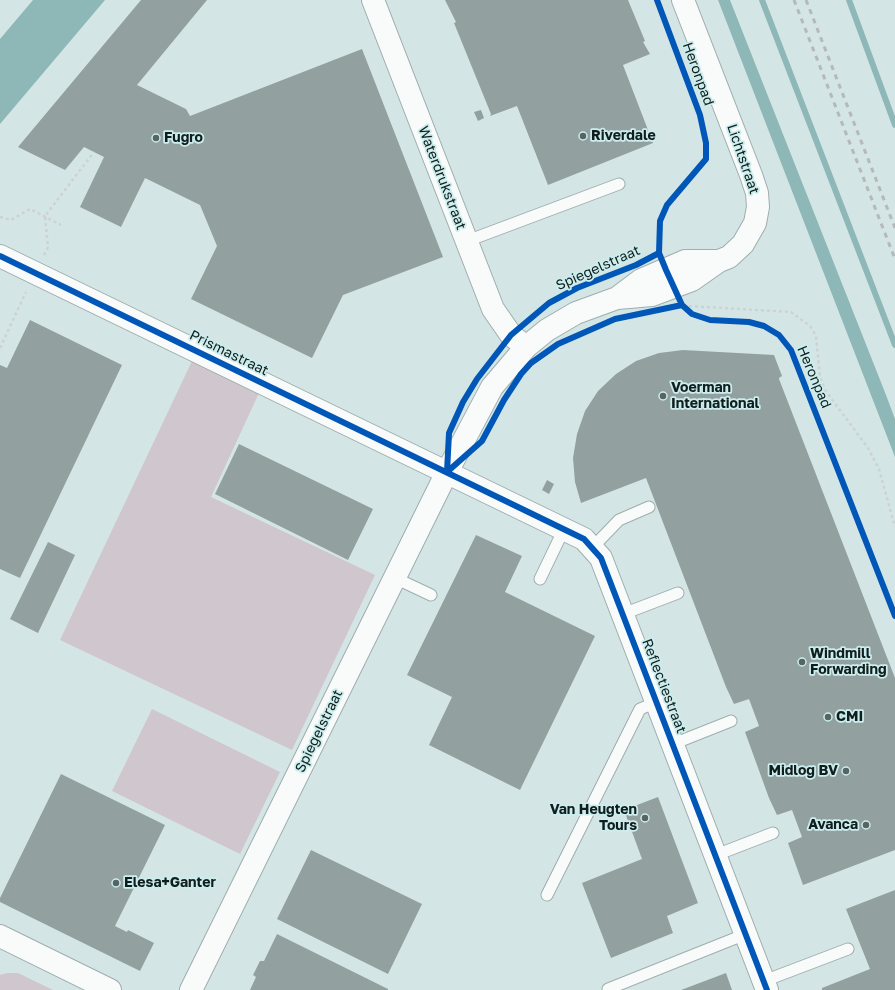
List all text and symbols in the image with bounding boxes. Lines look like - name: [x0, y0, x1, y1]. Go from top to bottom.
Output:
- street label: Heronpad: [679, 40, 717, 108]
- street label: Lichtstraat: [723, 122, 763, 196]
- street label: Waterdrukstraat: [414, 124, 470, 232]
- place label: Riverdale: [591, 128, 656, 144]
- place label: Fugro: [164, 130, 203, 146]
- marker: Riverdale: [578, 131, 588, 141]
- marker: Fugro: [151, 133, 161, 143]
- street label: Spiegelstraat: [553, 242, 643, 294]
- street label: Prismastraat: [187, 327, 271, 379]
- street label: Heronpad: [793, 343, 835, 411]
- place label: Voerman International: [671, 380, 759, 412]
- marker: Voerman International: [658, 391, 668, 401]
- street label: Reflectiestraat: [638, 636, 690, 736]
- place label: Windmill Forwarding: [810, 646, 887, 678]
- marker: Windmill Forwarding: [797, 657, 807, 667]
- street label: Spiegelstraat: [292, 687, 346, 775]
- place label: CMI: [836, 709, 863, 725]
- marker: CMI: [823, 712, 833, 722]
- place label: Midlog BV: [768, 763, 838, 779]
- marker: Midlog BV: [841, 766, 851, 776]
- place label: Van Heugten Tours: [550, 802, 637, 834]
- marker: Van Heugten Tours: [640, 813, 650, 823]
- place label: Avanca: [808, 817, 858, 833]
- marker: Avanca: [861, 820, 871, 830]
- place label: Elesa+Ganter: [124, 875, 216, 891]
- marker: Elesa+Ganter: [111, 878, 121, 888]

